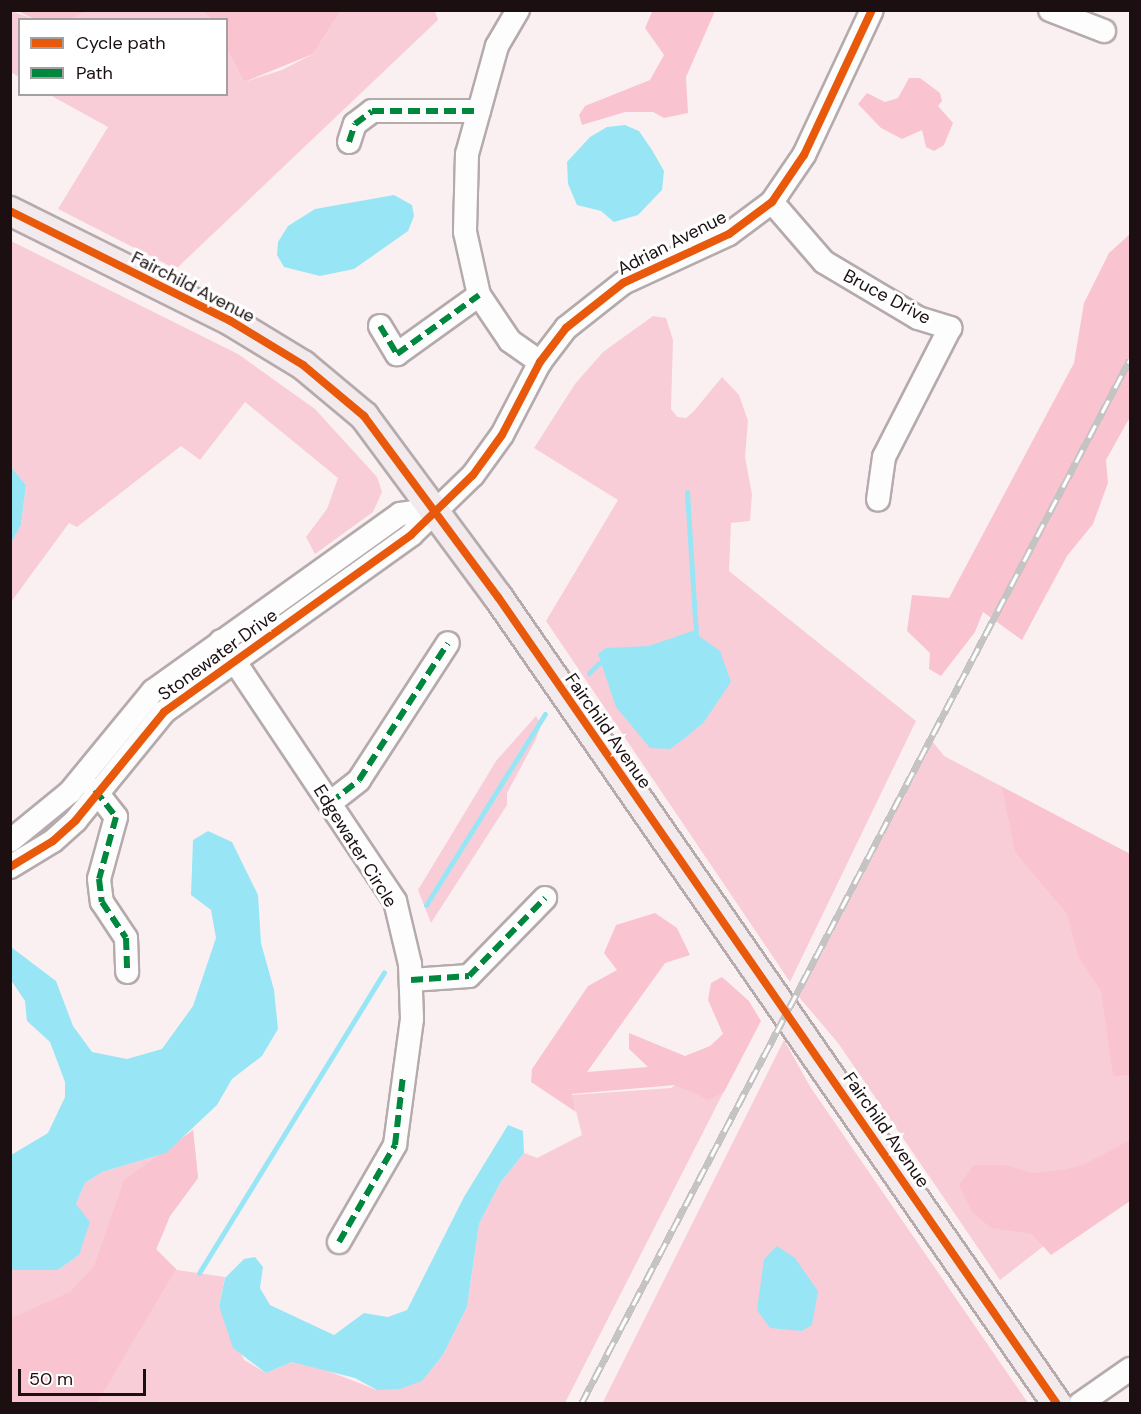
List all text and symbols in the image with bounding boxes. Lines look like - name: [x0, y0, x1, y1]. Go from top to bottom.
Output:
- legend: [18, 18, 228, 96]
- text: Cycle path: [76, 31, 166, 55]
- text: Path: [76, 61, 113, 85]
- street label: Adrian Avenue: [614, 206, 730, 280]
- street label: Fairchild Avenue: [128, 247, 258, 327]
- street label: Bruce Drive: [840, 265, 934, 329]
- street label: Stonewater Drive: [154, 604, 282, 706]
- street label: Fairchild Avenue: [560, 669, 656, 793]
- street label: Edgewater Circle: [309, 781, 401, 911]
- street label: Fairchild Avenue: [838, 1068, 934, 1192]
- scale bar: [21, 1357, 148, 1395]
- text: 50 m: [29, 1367, 73, 1391]

